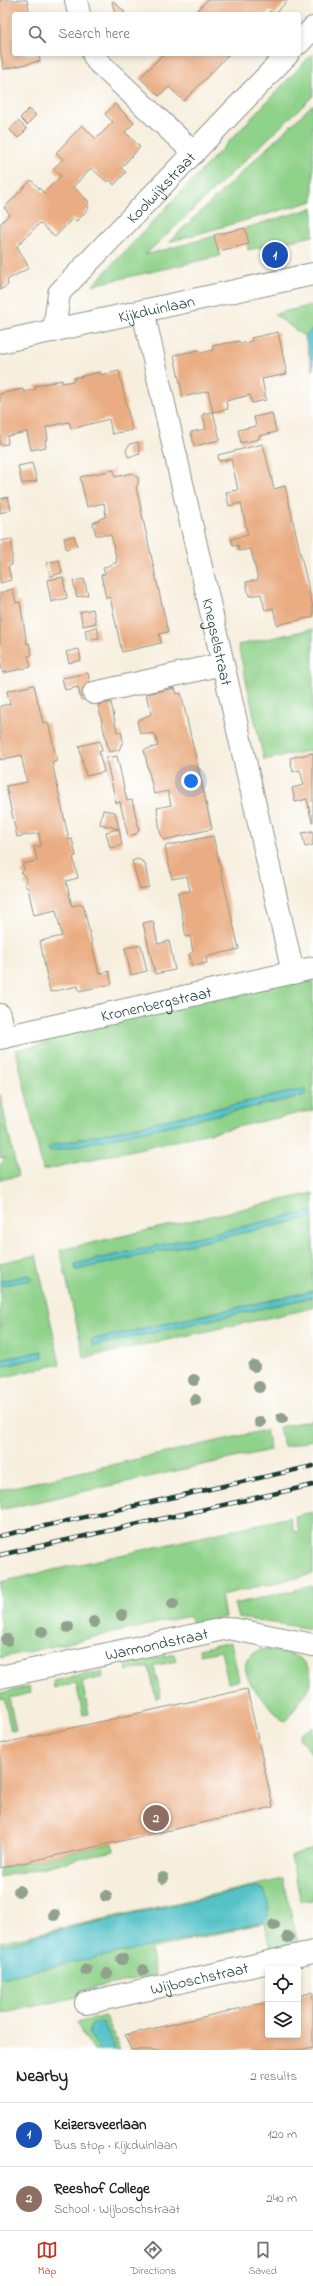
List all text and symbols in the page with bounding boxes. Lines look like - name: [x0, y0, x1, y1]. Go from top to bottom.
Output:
- search box: [12, 12, 301, 56]
- icon: search: [26, 23, 48, 45]
- text: Search here: [58, 23, 130, 45]
- street label: Koolwijkstraat: [122, 147, 203, 230]
- pin: 1: [262, 240, 288, 270]
- street label: Kijkduinlaan: [116, 290, 197, 330]
- street label: Knegselstraat: [194, 596, 238, 689]
- your location: [181, 771, 201, 791]
- street label: Kronenbergstraat: [99, 981, 215, 1029]
- street label: Warmondstraat: [103, 1622, 211, 1668]
- pin: 2: [143, 1803, 169, 1833]
- street label: Wijboschstraat: [148, 1957, 252, 2002]
- map controls: [265, 1966, 301, 2038]
- button: locate: [265, 1966, 301, 2002]
- button: layers: [265, 2002, 301, 2038]
- text: Nearby: [16, 2064, 68, 2089]
- text: 2 results: [250, 2067, 297, 2086]
- text: Keizersveerlaan: [54, 2114, 146, 2136]
- text: 1: [27, 2125, 31, 2144]
- text: 120 m: [267, 2125, 297, 2144]
- text: Bus stop · Kijkduinlaan: [54, 2136, 177, 2155]
- text: Reeshof College: [54, 2178, 150, 2200]
- text: 2: [26, 2189, 32, 2208]
- text: 240 m: [266, 2189, 297, 2208]
- text: School · Wijboschstraat: [54, 2200, 180, 2219]
- tab: Map: [36, 2239, 58, 2279]
- tab: Directions: [130, 2239, 176, 2279]
- tab: Saved: [248, 2239, 277, 2279]

